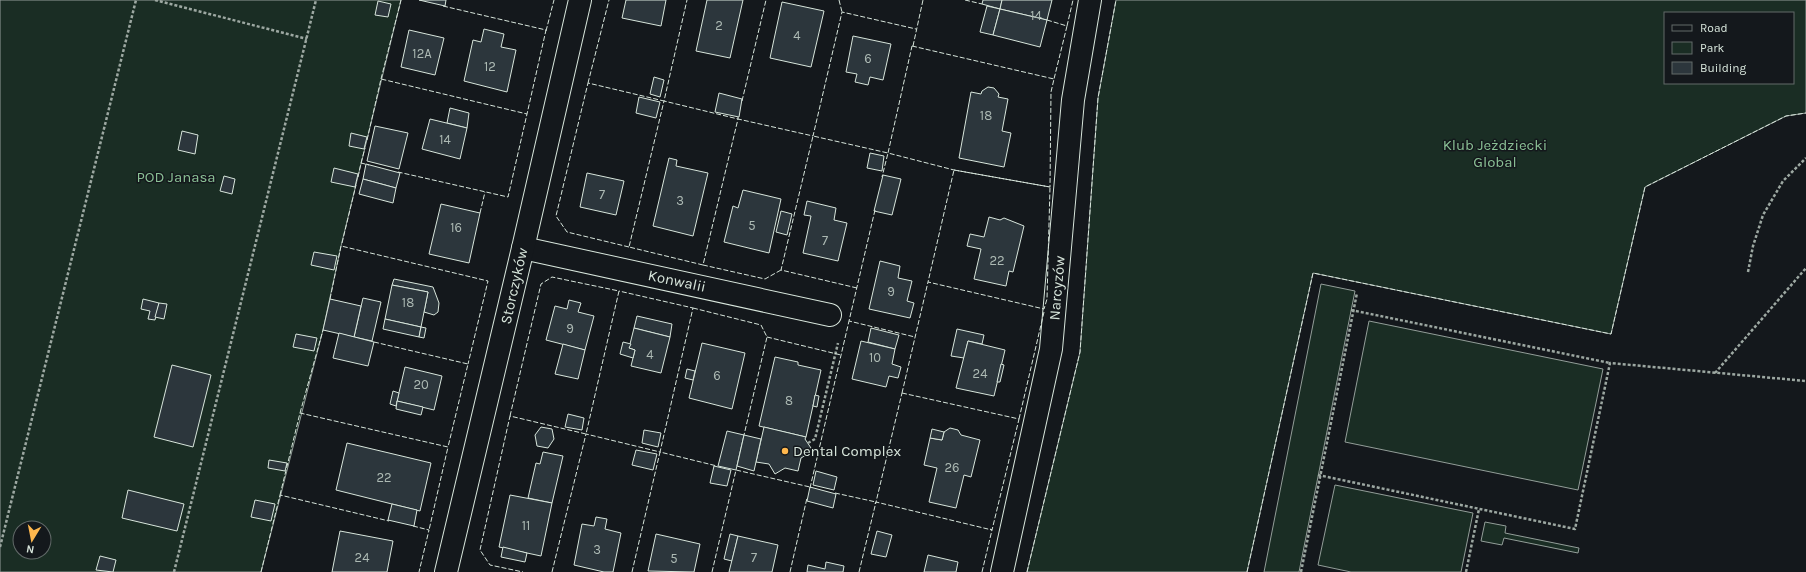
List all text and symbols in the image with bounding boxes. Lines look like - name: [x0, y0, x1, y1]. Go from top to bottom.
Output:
- house number: 14: [1030, 8, 1042, 23]
- legend: [1664, 12, 1794, 84]
- house number: 2: [715, 18, 723, 33]
- text: Road: [1700, 21, 1728, 35]
- house number: 4: [793, 28, 801, 43]
- text: Park: [1700, 41, 1725, 55]
- house number: 12A: [412, 46, 432, 61]
- house number: 6: [864, 51, 872, 66]
- house number: 12: [484, 59, 496, 74]
- text: Building: [1700, 61, 1747, 75]
- house number: 18: [980, 108, 992, 123]
- house number: 14: [439, 132, 451, 147]
- park label: Klub Jeżdziecki Global: [1443, 136, 1547, 171]
- park label: POD Janasa: [136, 168, 216, 186]
- house number: 7: [599, 187, 605, 202]
- house number: 3: [676, 193, 684, 208]
- house number: 5: [748, 218, 756, 233]
- house number: 16: [450, 220, 462, 235]
- house number: 7: [822, 233, 828, 248]
- street label: Storczyków: [496, 246, 532, 326]
- house number: 22: [989, 253, 1005, 268]
- street label: Narcyzów: [1045, 255, 1069, 321]
- street label: Konwalii: [646, 266, 708, 296]
- house number: 9: [887, 284, 895, 299]
- house number: 18: [402, 295, 414, 310]
- house number: 9: [566, 321, 574, 336]
- house number: 4: [646, 347, 654, 362]
- house number: 10: [869, 350, 881, 365]
- house number: 24: [973, 366, 987, 381]
- house number: 6: [713, 368, 721, 383]
- house number: 20: [413, 377, 429, 392]
- house number: 8: [785, 393, 793, 408]
- place label: Dental Complex: [793, 442, 901, 460]
- marker: Dental Complex: [780, 446, 790, 456]
- house number: 26: [945, 460, 959, 475]
- house number: 22: [376, 470, 392, 485]
- house number: 11: [522, 518, 530, 533]
- north arrow: [12, 520, 52, 560]
- text: N: [25, 542, 35, 556]
- house number: 3: [593, 542, 601, 557]
- house number: 24: [355, 550, 369, 565]
- house number: 7: [751, 550, 757, 565]
- house number: 5: [670, 551, 678, 566]

